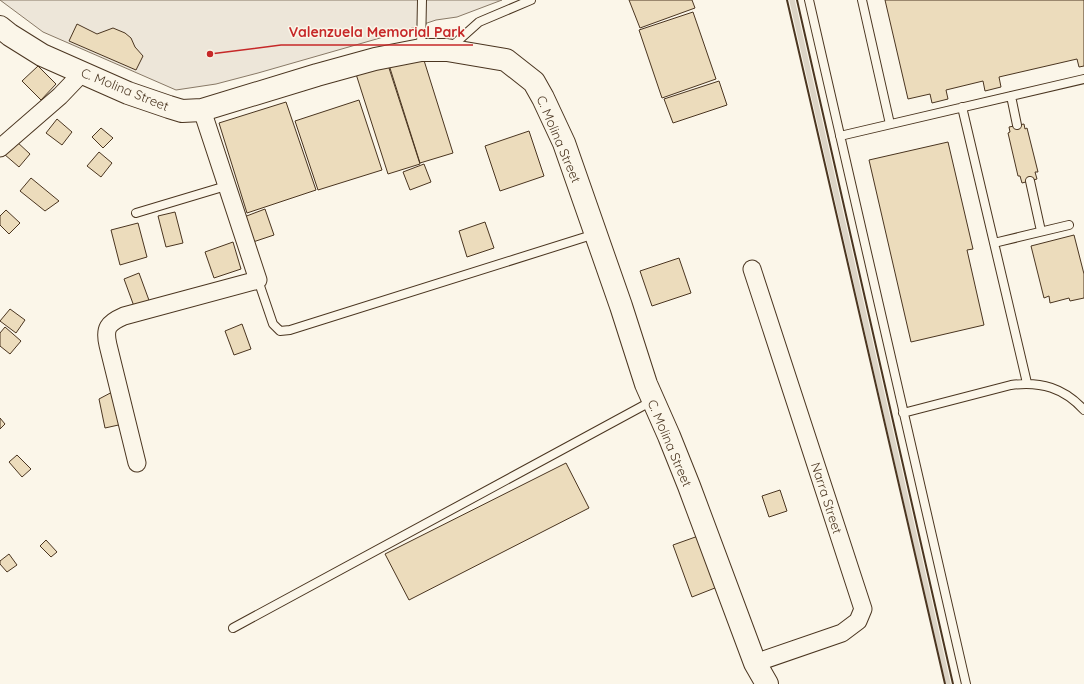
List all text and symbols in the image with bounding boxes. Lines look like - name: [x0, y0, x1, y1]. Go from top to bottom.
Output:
- callout: Valenzuela Memorial Park: [281, 19, 473, 45]
- text: Valenzuela Memorial Park: [289, 23, 465, 41]
- street label: C. Molina Street: [79, 64, 171, 114]
- street label: C. Molina Street: [533, 93, 585, 185]
- street label: C. Molina Street: [644, 397, 696, 489]
- street label: Narra Street: [808, 460, 846, 536]

